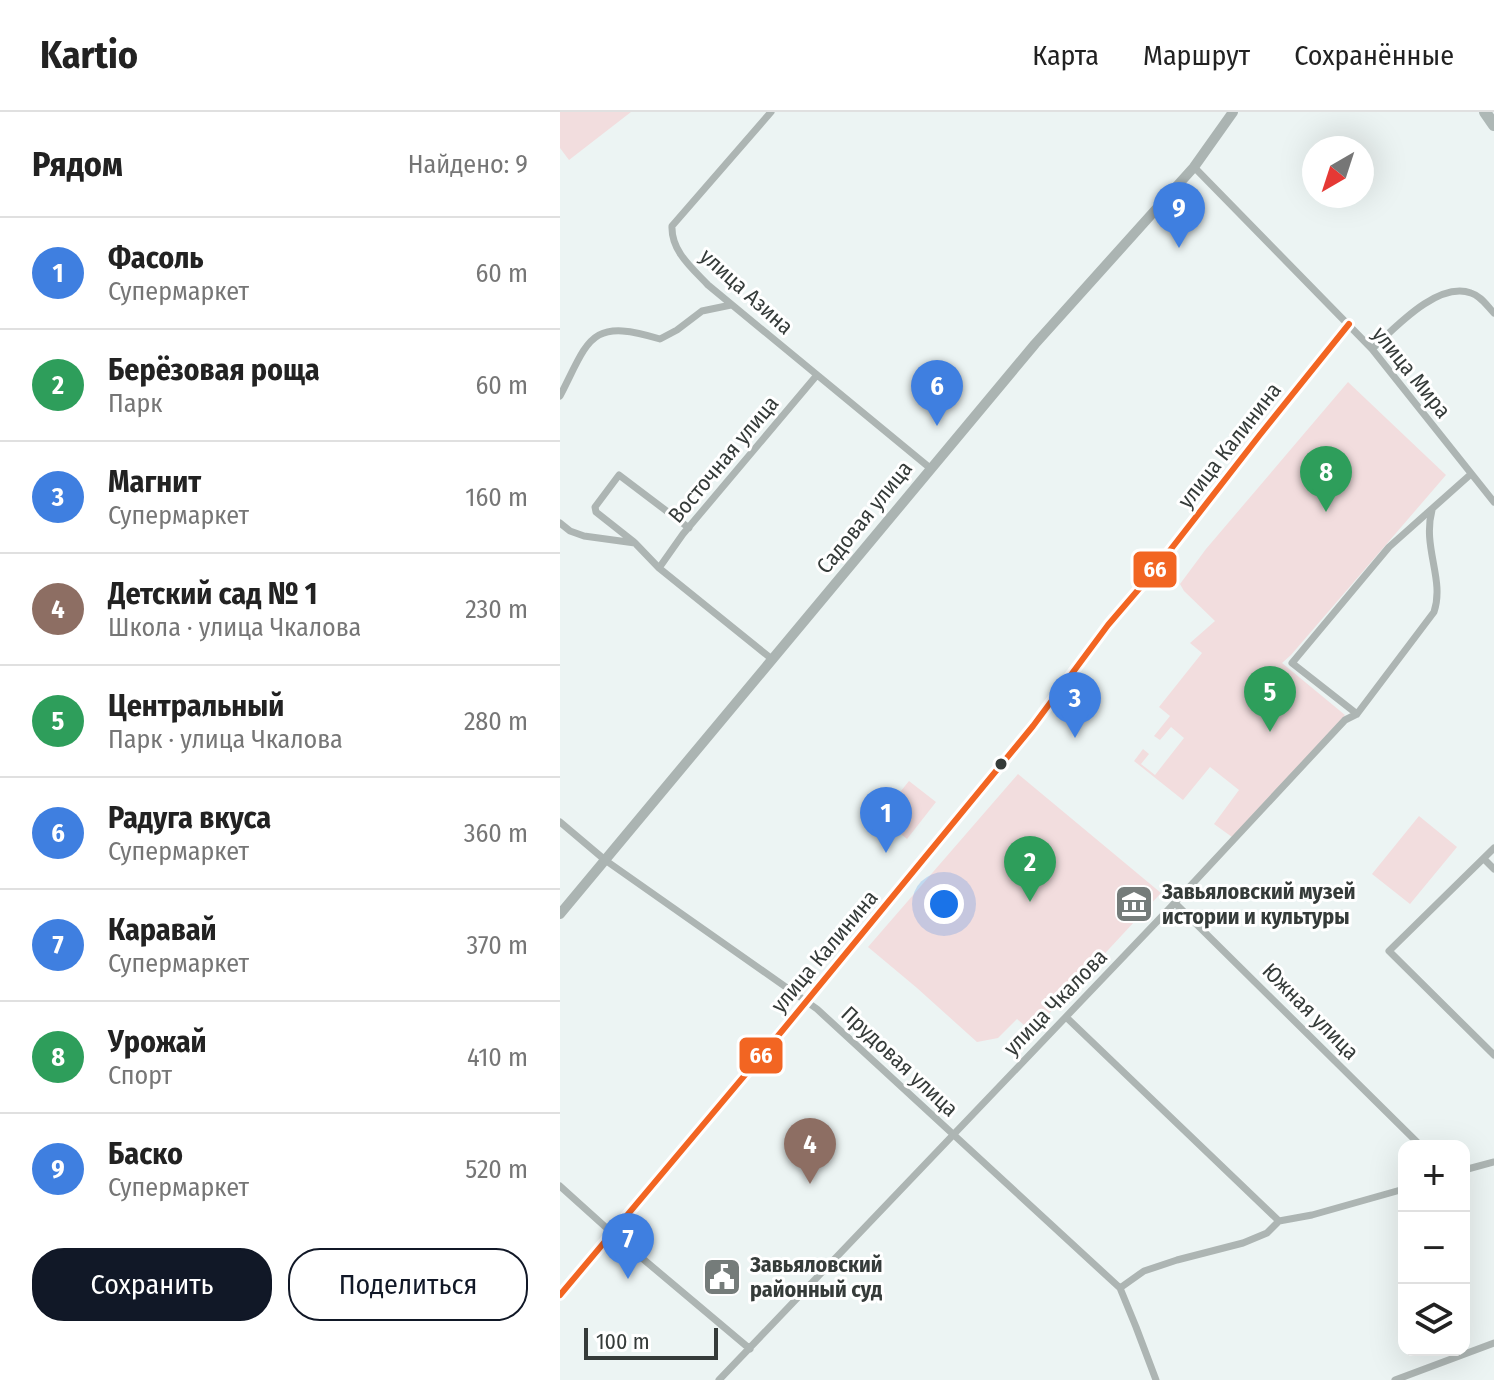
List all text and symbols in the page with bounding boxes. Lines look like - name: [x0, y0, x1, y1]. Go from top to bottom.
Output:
- text: Kartio: [40, 32, 138, 78]
- text: Карта: [1032, 39, 1099, 72]
- text: Маршрут: [1143, 39, 1250, 72]
- text: Сохранённые: [1294, 39, 1454, 72]
- north arrow: [1302, 136, 1374, 208]
- text: Рядом: [32, 144, 123, 185]
- text: Найдено: 9: [408, 149, 528, 180]
- pin: 9: [1153, 182, 1205, 248]
- text: Фасоль: [108, 240, 204, 276]
- street label: улица Азина: [695, 243, 799, 340]
- text: 1: [53, 258, 64, 289]
- text: 60 m: [475, 258, 528, 289]
- text: Супермаркет: [108, 276, 249, 307]
- street label: улица Мира: [1366, 321, 1457, 424]
- text: Берёзовая роща: [108, 352, 320, 388]
- pin: 6: [911, 360, 963, 426]
- text: 2: [52, 370, 64, 401]
- text: 60 m: [475, 370, 528, 401]
- street label: улица Калинина: [1172, 377, 1287, 513]
- text: Парк: [108, 388, 162, 419]
- street label: Восточная улица: [662, 390, 784, 528]
- pin: 8: [1300, 446, 1352, 512]
- street label: Садовая улица: [811, 456, 918, 579]
- text: Магнит: [108, 464, 201, 500]
- text: 3: [52, 482, 64, 513]
- text: 160 m: [465, 482, 528, 513]
- text: Супермаркет: [108, 500, 249, 531]
- line badge: 66: [1132, 550, 1178, 589]
- text: 66: [1143, 556, 1167, 583]
- text: Детский сад № 1: [108, 576, 317, 612]
- text: 4: [51, 594, 65, 625]
- text: 230 m: [465, 594, 528, 625]
- text: Школа · улица Чкалова: [108, 612, 361, 643]
- pin: 5: [1244, 666, 1296, 732]
- pin: 3: [1049, 672, 1101, 738]
- text: Центральный: [108, 688, 284, 724]
- text: 5: [52, 706, 64, 737]
- text: 280 m: [464, 706, 528, 737]
- text: Парк · улица Чкалова: [108, 724, 343, 755]
- unlabelled marker: [993, 756, 1009, 772]
- pin: 1: [860, 787, 912, 853]
- text: Радуга вкуса: [108, 800, 271, 836]
- text: 6: [51, 818, 65, 849]
- text: 360 m: [464, 818, 528, 849]
- text: Супермаркет: [108, 836, 249, 867]
- pin: 2: [1004, 836, 1056, 902]
- place label: Завьяловский музей истории и культуры: [1161, 878, 1355, 930]
- museum icon: Завьяловский музей истории и культуры: [1113, 883, 1155, 925]
- street label: улица Калинина: [765, 884, 884, 1018]
- your location: [924, 884, 964, 924]
- text: Каравай: [108, 912, 217, 948]
- text: 7: [52, 930, 64, 961]
- text: 370 m: [467, 930, 528, 961]
- street label: улица Чкалова: [998, 943, 1113, 1061]
- text: Супермаркет: [108, 948, 249, 979]
- street label: Южная улица: [1257, 957, 1365, 1065]
- street label: Прудовая улица: [836, 1000, 964, 1122]
- text: Урожай: [108, 1024, 207, 1060]
- line badge: 66: [738, 1036, 784, 1075]
- text: 8: [51, 1042, 65, 1073]
- text: 410 m: [467, 1042, 528, 1073]
- text: 66: [749, 1042, 773, 1069]
- text: Спорт: [108, 1060, 172, 1091]
- pin: 4: [784, 1118, 836, 1184]
- text: Баско: [108, 1136, 183, 1172]
- map controls: [1398, 1140, 1470, 1356]
- button: +: [1398, 1140, 1470, 1212]
- text: 9: [51, 1154, 65, 1185]
- text: 520 m: [465, 1154, 528, 1185]
- text: Супермаркет: [108, 1172, 249, 1203]
- button: −: [1398, 1212, 1470, 1284]
- pin: 7: [602, 1213, 654, 1279]
- button: Сохранить: [32, 1248, 272, 1321]
- button: Поделиться: [288, 1248, 528, 1321]
- place label: Завьяловский районный суд: [749, 1251, 882, 1303]
- public building icon: Завьяловский районный суд: [701, 1256, 743, 1298]
- button: layers: [1398, 1284, 1470, 1356]
- scale bar: [584, 1324, 718, 1360]
- text: 100 m: [596, 1328, 650, 1355]

